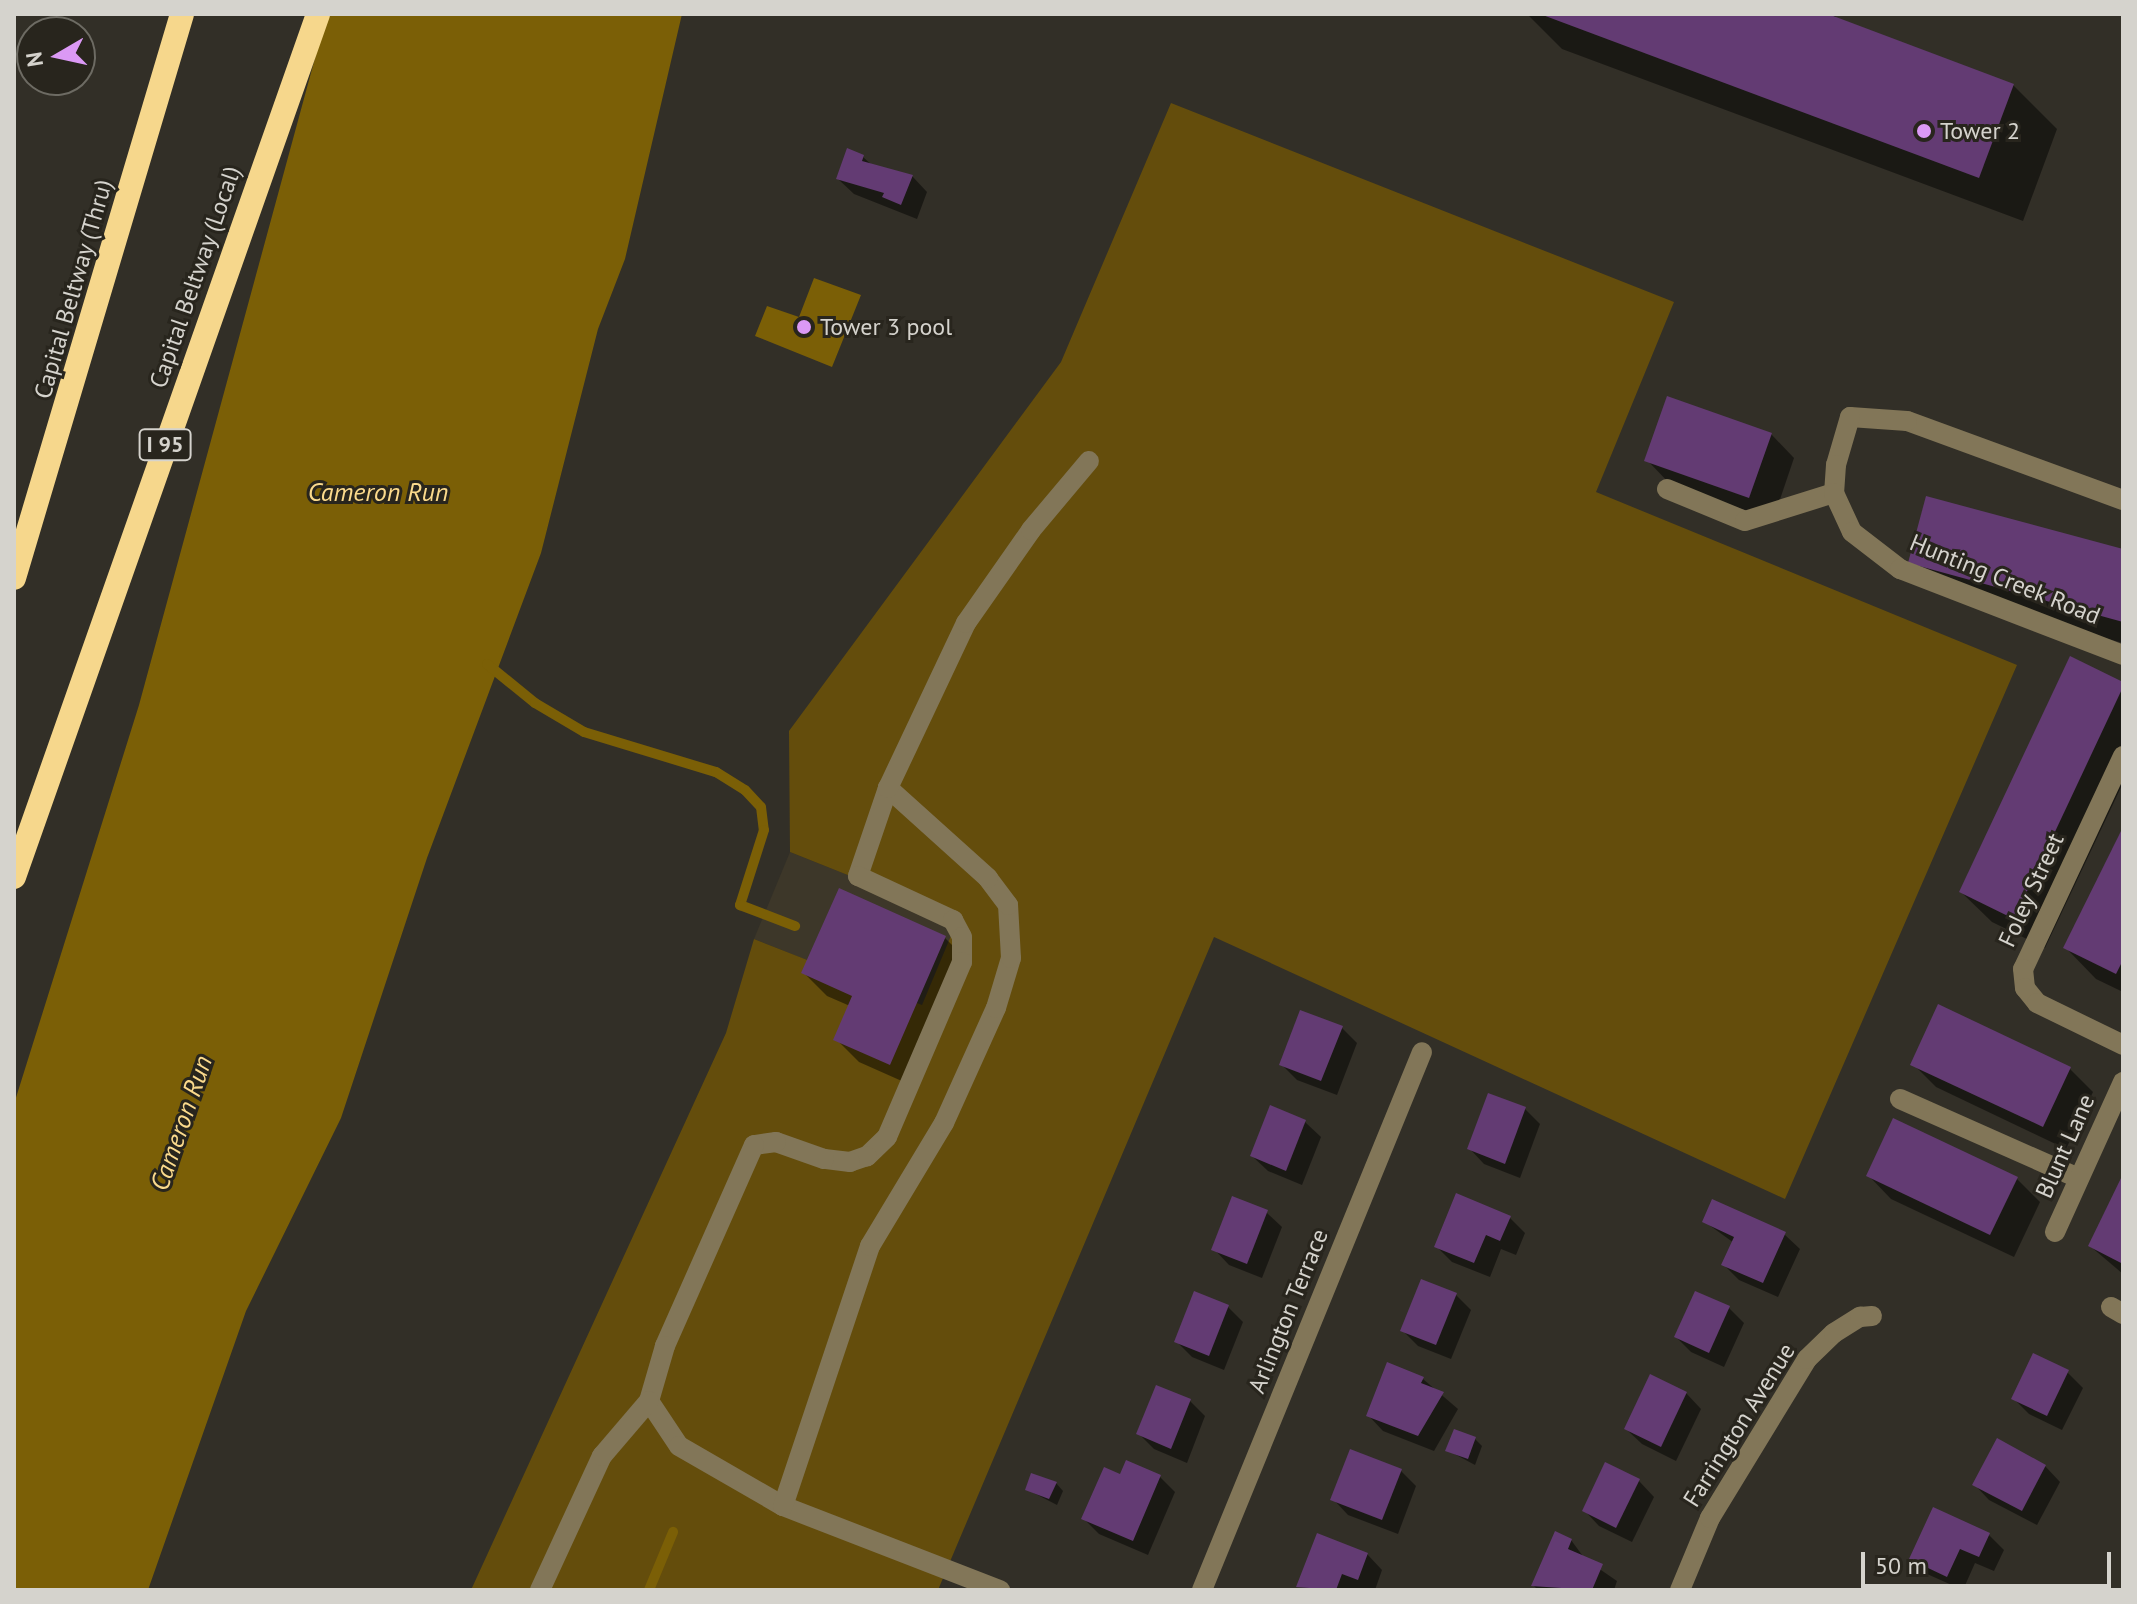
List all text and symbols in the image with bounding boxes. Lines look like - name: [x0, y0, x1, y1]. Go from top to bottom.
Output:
- north arrow: [16, 16, 96, 96]
- text: N: [19, 50, 49, 69]
- place label: Tower 2: [1940, 117, 2020, 145]
- marker: Tower 2: [1915, 122, 1933, 140]
- street label: Capital Beltway (Local): [143, 162, 247, 392]
- street label: Capital Beltway (Thru): [28, 176, 118, 402]
- place label: Tower 3 pool: [820, 313, 952, 341]
- marker: Tower 3 pool: [795, 318, 813, 336]
- road number: I 95: [137, 427, 193, 463]
- water label: Cameron Run: [308, 476, 448, 508]
- street label: Hunting Creek Road: [1905, 528, 2105, 630]
- street label: Foley Street: [1992, 828, 2070, 952]
- water label: Cameron Run: [143, 1051, 219, 1195]
- street label: Blunt Lane: [2029, 1090, 2101, 1202]
- street label: Arlington Terrace: [1242, 1224, 1334, 1398]
- street label: Farrington Avenue: [1677, 1338, 1801, 1512]
- scale bar: [1865, 1536, 2115, 1586]
- text: 50 m: [1875, 1550, 1927, 1581]

